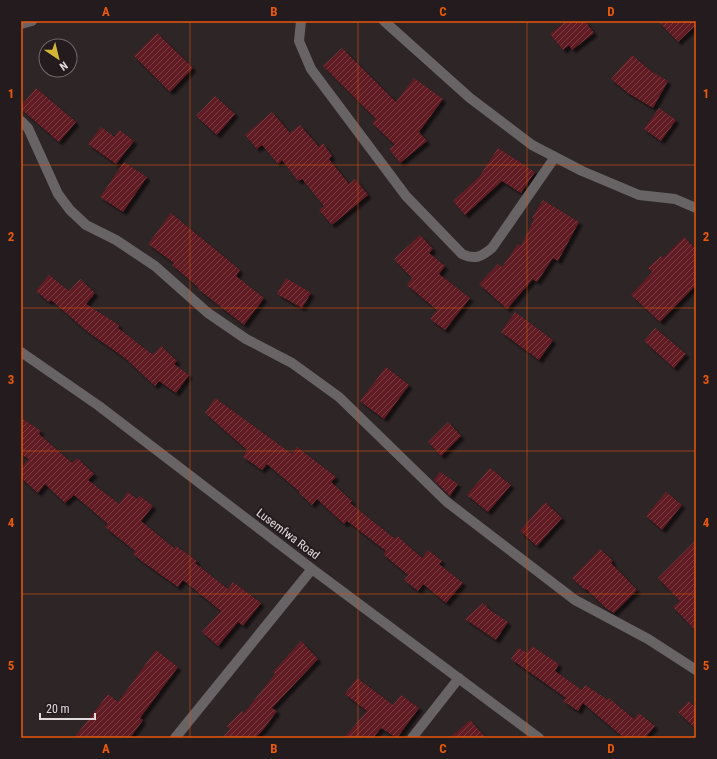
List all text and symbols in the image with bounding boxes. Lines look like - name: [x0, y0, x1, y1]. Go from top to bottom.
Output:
- text: A: [102, 4, 110, 19]
- text: B: [270, 4, 278, 19]
- text: C: [439, 4, 447, 19]
- text: D: [607, 4, 615, 19]
- north arrow: [38, 38, 78, 78]
- text: N: [57, 59, 70, 73]
- text: 1: [8, 86, 14, 101]
- text: 1: [703, 86, 709, 101]
- text: 2: [8, 229, 15, 244]
- text: 2: [703, 229, 710, 244]
- text: 3: [8, 372, 14, 387]
- text: 3: [703, 372, 709, 387]
- street label: Lusemfwa Road: [254, 506, 322, 562]
- text: 4: [8, 515, 15, 530]
- text: 4: [703, 515, 710, 530]
- text: 5: [8, 658, 15, 673]
- text: 5: [703, 658, 710, 673]
- scale bar: [40, 695, 95, 721]
- text: 20 m: [46, 702, 70, 716]
- text: A: [102, 741, 110, 756]
- text: B: [270, 741, 278, 756]
- text: C: [439, 741, 447, 756]
- text: D: [607, 741, 615, 756]

